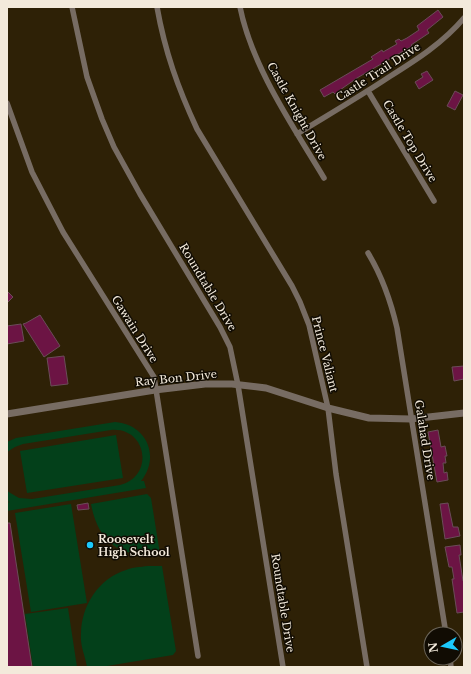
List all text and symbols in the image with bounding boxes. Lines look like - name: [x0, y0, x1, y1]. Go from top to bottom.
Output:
- street label: Castle Trail Drive: [333, 39, 423, 105]
- street label: Castle Knight Drive: [264, 60, 330, 162]
- street label: Castle Top Drive: [380, 97, 440, 185]
- street label: Roundtable Drive: [176, 241, 240, 333]
- street label: Gawain Drive: [109, 293, 161, 365]
- street label: Prince Valiant: [309, 315, 341, 394]
- street label: Ray Bon Drive: [134, 367, 218, 389]
- street label: Galahad Drive: [412, 399, 438, 481]
- place label: Roosevelt High School: [98, 532, 170, 559]
- marker: Roosevelt High School: [85, 540, 95, 550]
- street label: Roundtable Drive: [268, 552, 298, 654]
- north arrow: [423, 626, 463, 666]
- text: N: [425, 641, 441, 654]

